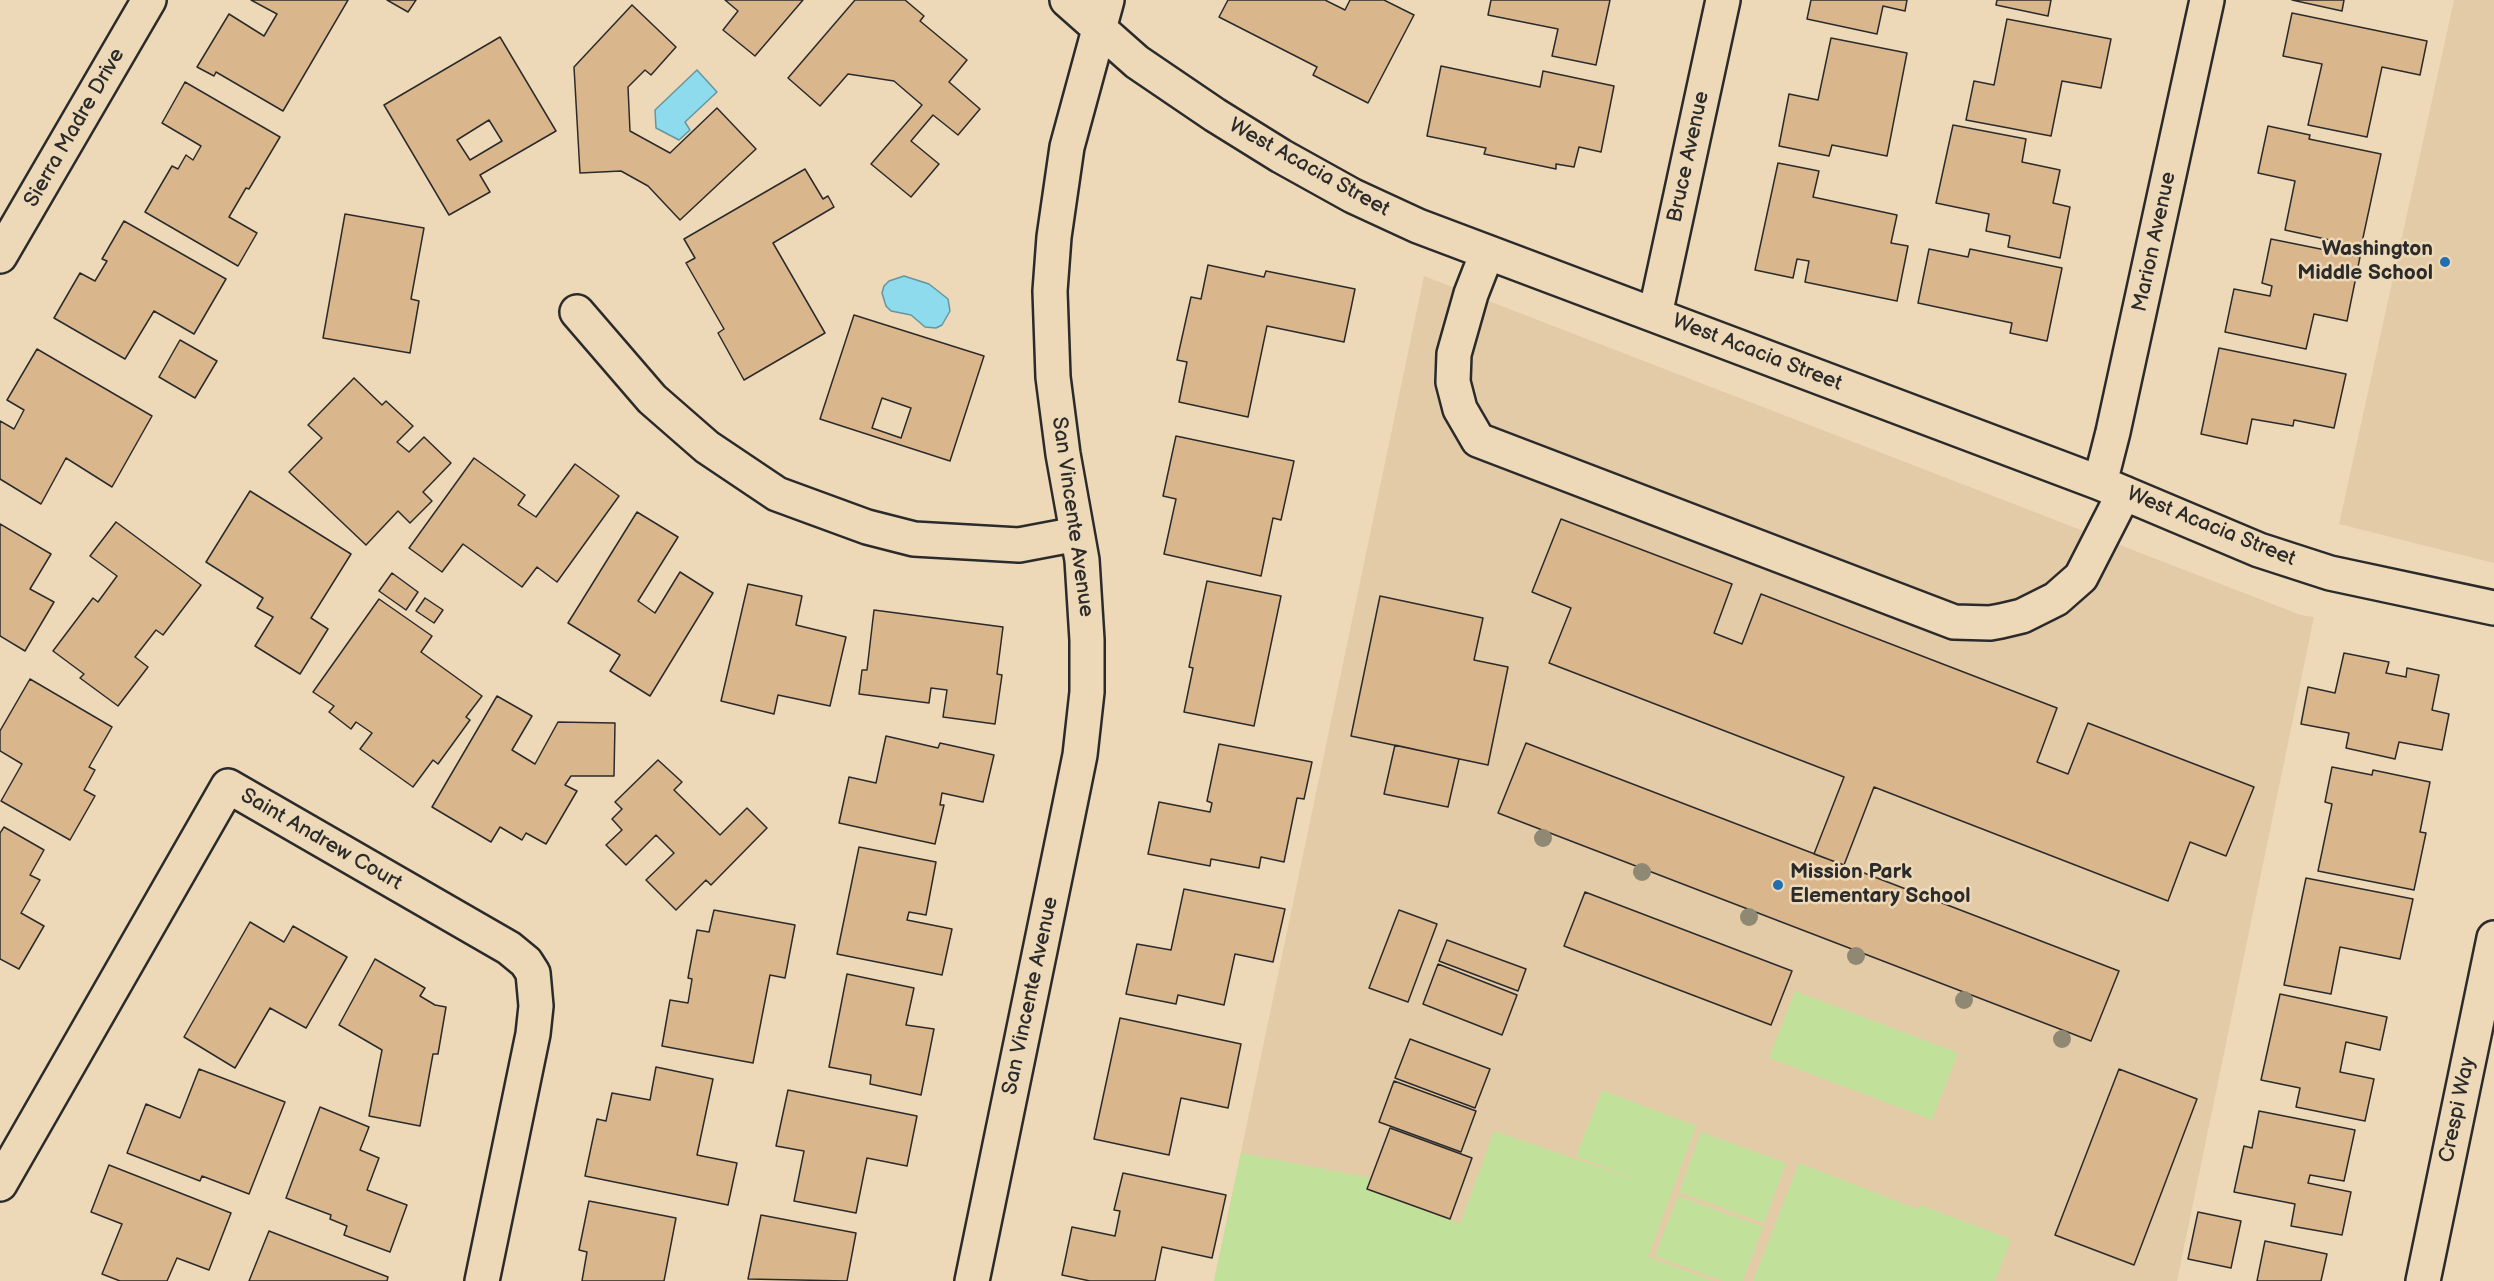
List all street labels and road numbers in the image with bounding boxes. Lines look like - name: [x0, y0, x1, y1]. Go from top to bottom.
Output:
- street label: Sierra Madre Drive: [19, 44, 131, 212]
- street label: Bruce Avenue: [1663, 89, 1715, 225]
- street label: West Acacia Street: [1224, 113, 1394, 223]
- street label: Marion Avenue: [2128, 170, 2182, 314]
- street label: West Acacia Street: [1669, 309, 1845, 397]
- street label: San Vincente Avenue: [1045, 415, 1099, 619]
- street label: West Acacia Street: [2123, 482, 2299, 572]
- street label: Saint Andrew Court: [236, 784, 406, 896]
- street label: San Vincente Avenue: [998, 895, 1064, 1097]
- street label: Crespi Way: [2435, 1055, 2481, 1165]

